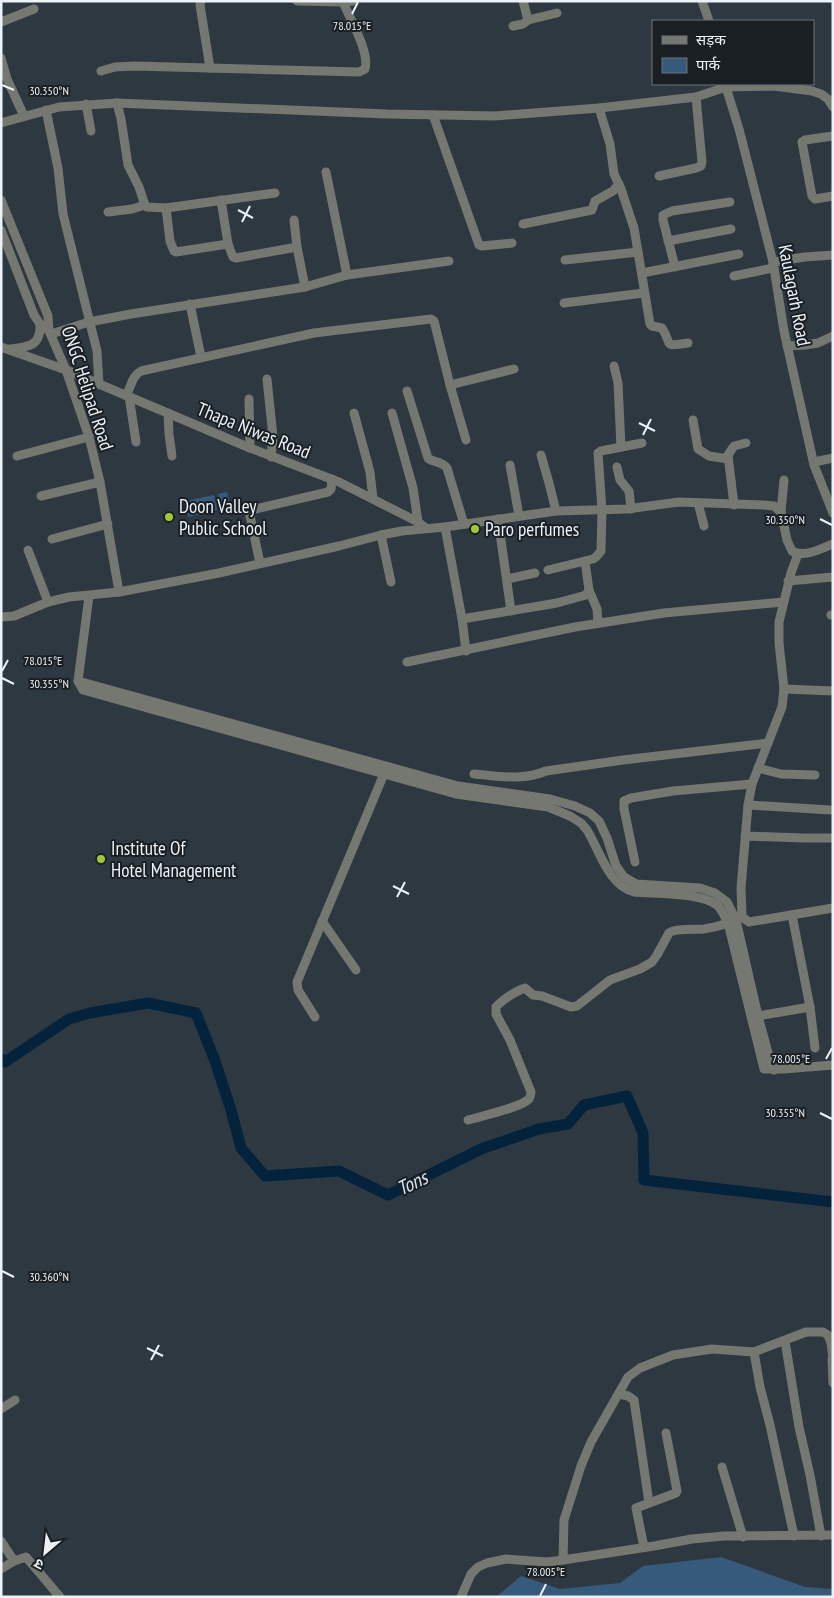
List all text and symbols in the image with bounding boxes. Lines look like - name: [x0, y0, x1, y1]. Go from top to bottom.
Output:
- text: 78.015°E: [333, 18, 371, 33]
- legend: [652, 20, 814, 85]
- text: सड़क: [696, 30, 726, 49]
- text: पार्क: [696, 55, 720, 74]
- text: 30.350°N: [29, 83, 69, 98]
- street label: Kaulagarh Road: [773, 242, 817, 348]
- street label: ONGC Helipad Road: [57, 323, 119, 453]
- street label: Thapa Niwas Road: [194, 396, 314, 464]
- place label: Doon Valley Public School: [179, 494, 267, 540]
- marker: Doon Valley Public School: [163, 511, 175, 523]
- text: 30.350°N: [765, 512, 805, 527]
- place label: Paro perfumes: [485, 517, 579, 541]
- marker: Paro perfumes: [469, 523, 481, 535]
- text: 78.015°E: [24, 653, 62, 668]
- text: 30.355°N: [29, 676, 69, 691]
- place label: Institute Of Hotel Management: [111, 836, 237, 882]
- marker: Institute Of Hotel Management: [95, 853, 107, 865]
- text: 78.005°E: [772, 1051, 810, 1066]
- text: 30.355°N: [765, 1105, 805, 1120]
- water label: Tons: [392, 1164, 434, 1201]
- text: 30.360°N: [29, 1269, 69, 1284]
- north arrow: [20, 1528, 70, 1578]
- text: उ: [30, 1554, 47, 1574]
- text: 78.005°E: [527, 1564, 565, 1579]

